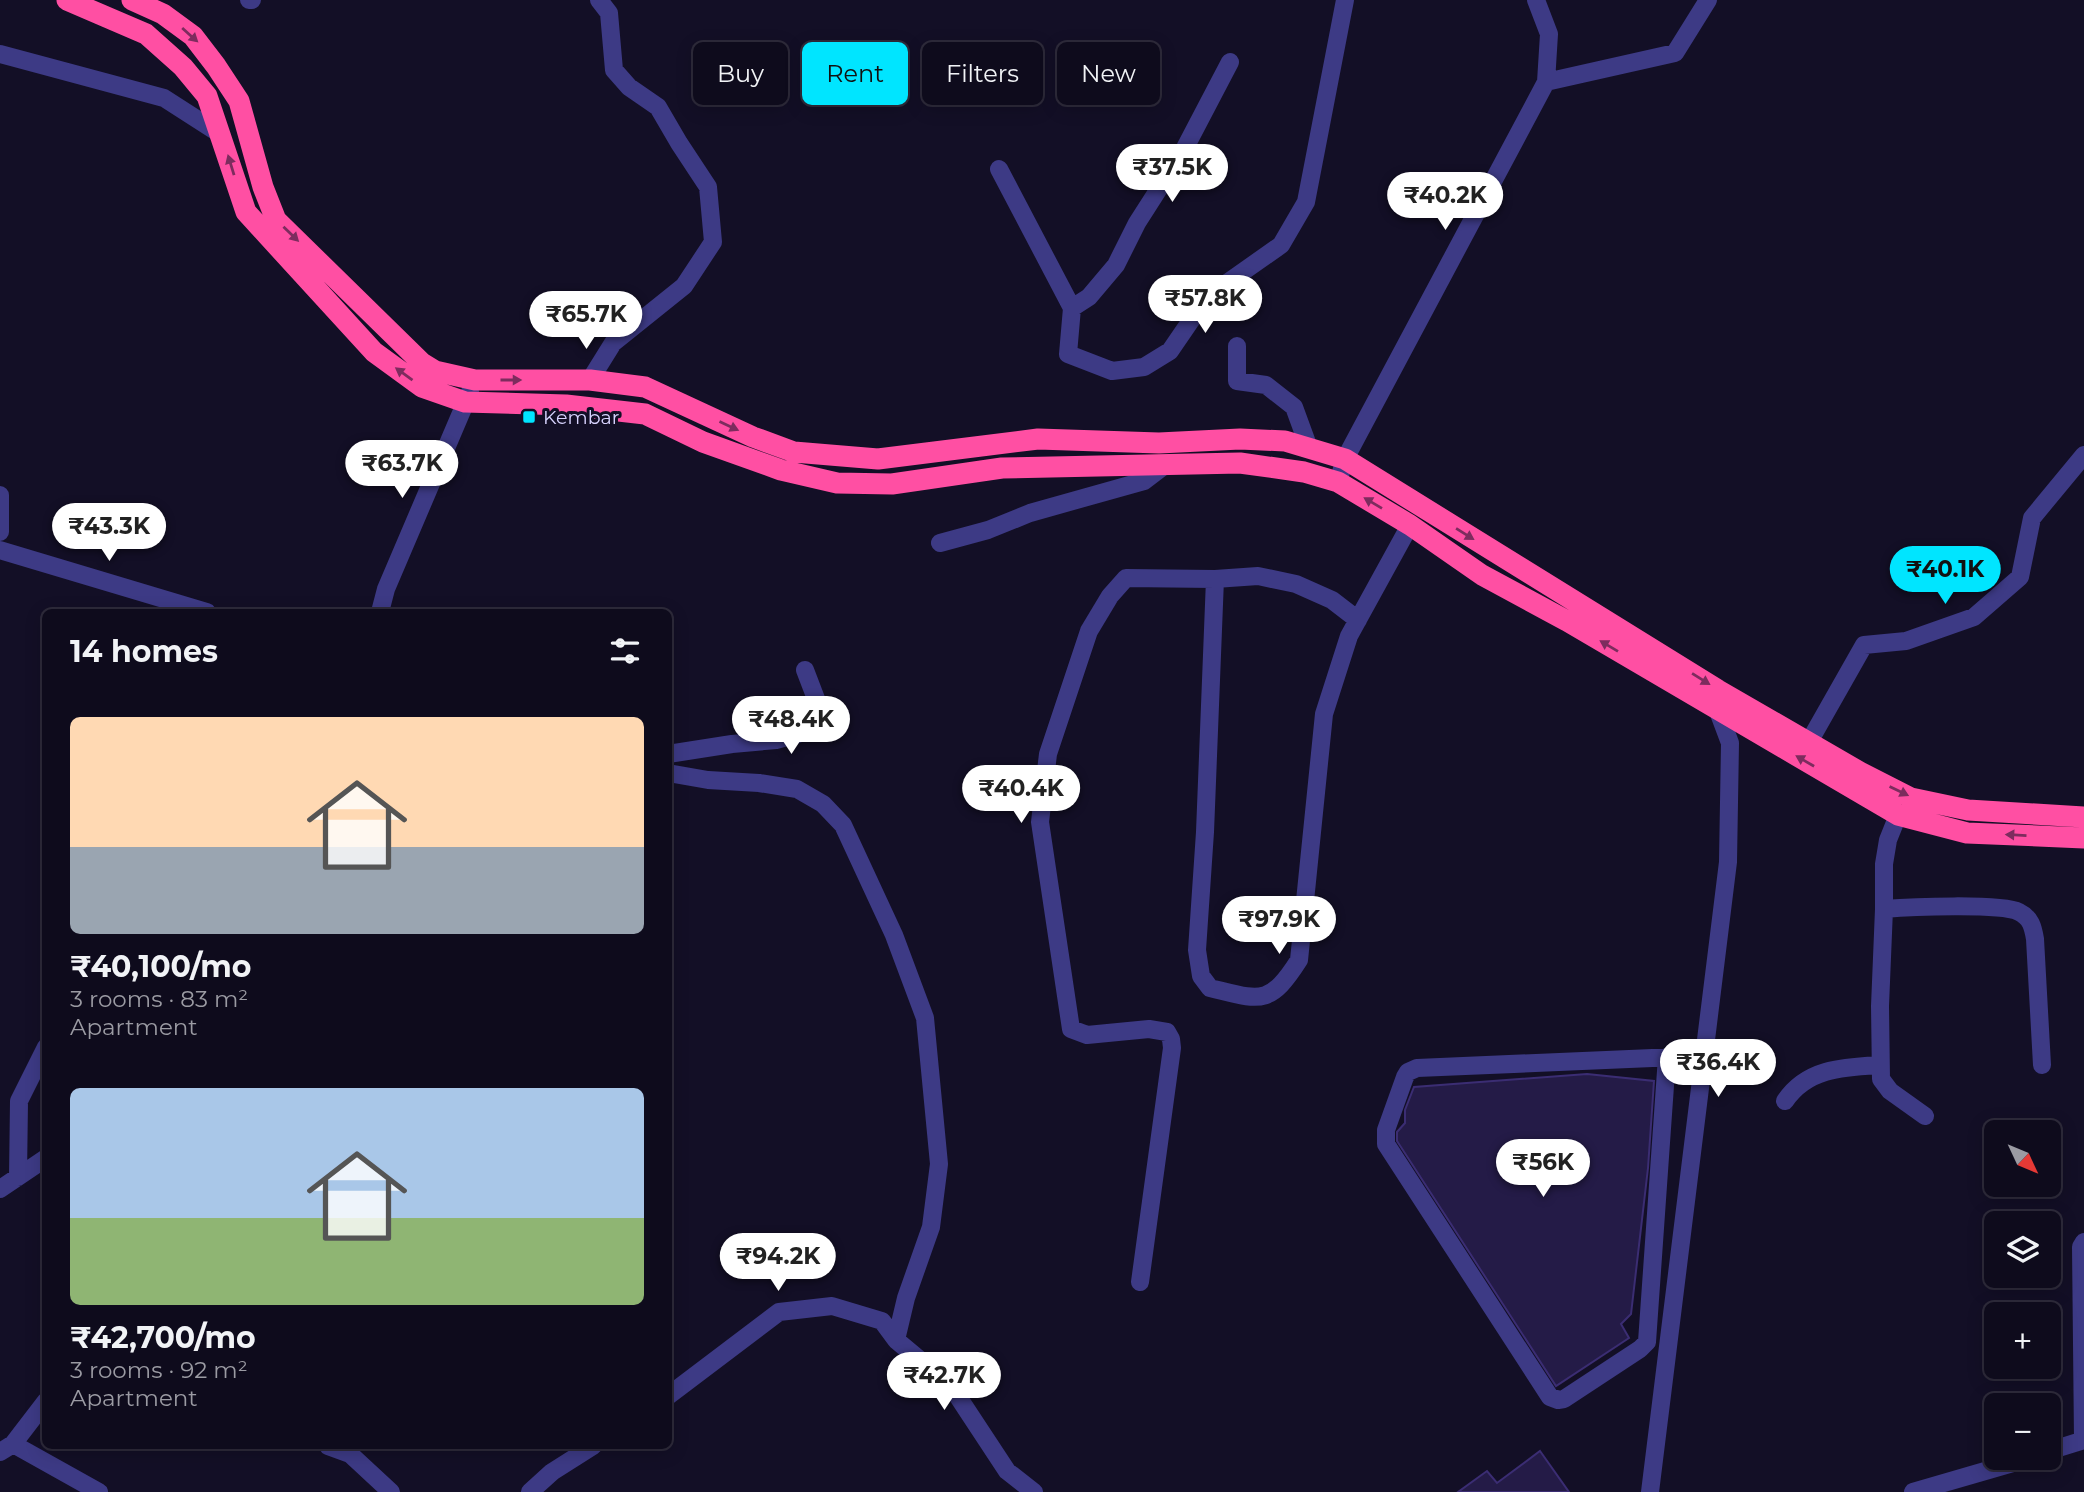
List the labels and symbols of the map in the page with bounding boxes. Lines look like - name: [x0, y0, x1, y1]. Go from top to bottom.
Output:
- one-way arrow: [181, 27, 199, 43]
- pin: ₹37.5K: [1115, 144, 1229, 204]
- one-way arrow: [225, 154, 236, 175]
- pin: ₹40.2K: [1388, 173, 1502, 232]
- one-way arrow: [282, 225, 299, 242]
- pin: ₹57.8K: [1148, 276, 1262, 335]
- pin: ₹65.7K: [529, 292, 643, 351]
- one-way arrow: [395, 367, 413, 381]
- one-way arrow: [500, 374, 522, 386]
- place label: Kembar: [543, 406, 619, 429]
- marker: Kembar: [521, 409, 537, 425]
- one-way arrow: [719, 421, 740, 432]
- pin: ₹63.7K: [345, 440, 459, 500]
- one-way arrow: [1363, 496, 1382, 509]
- pin: ₹43.3K: [52, 504, 166, 563]
- one-way arrow: [1456, 528, 1475, 541]
- pin: ₹40.1K: [1888, 546, 2002, 606]
- one-way arrow: [1599, 640, 1618, 653]
- one-way arrow: [1691, 673, 1710, 686]
- pin: ₹48.4K: [734, 696, 848, 756]
- one-way arrow: [1795, 756, 1815, 768]
- pin: ₹40.4K: [964, 766, 1078, 825]
- one-way arrow: [1889, 786, 1909, 797]
- one-way arrow: [2005, 830, 2027, 841]
- pin: ₹97.9K: [1222, 897, 1336, 956]
- pin: ₹36.4K: [1661, 1040, 1775, 1099]
- north arrow: [1984, 1120, 2062, 1197]
- pin: ₹56K: [1502, 1140, 1584, 1199]
- pin: ₹94.2K: [721, 1234, 835, 1293]
- pin: ₹42.7K: [887, 1352, 1001, 1412]

